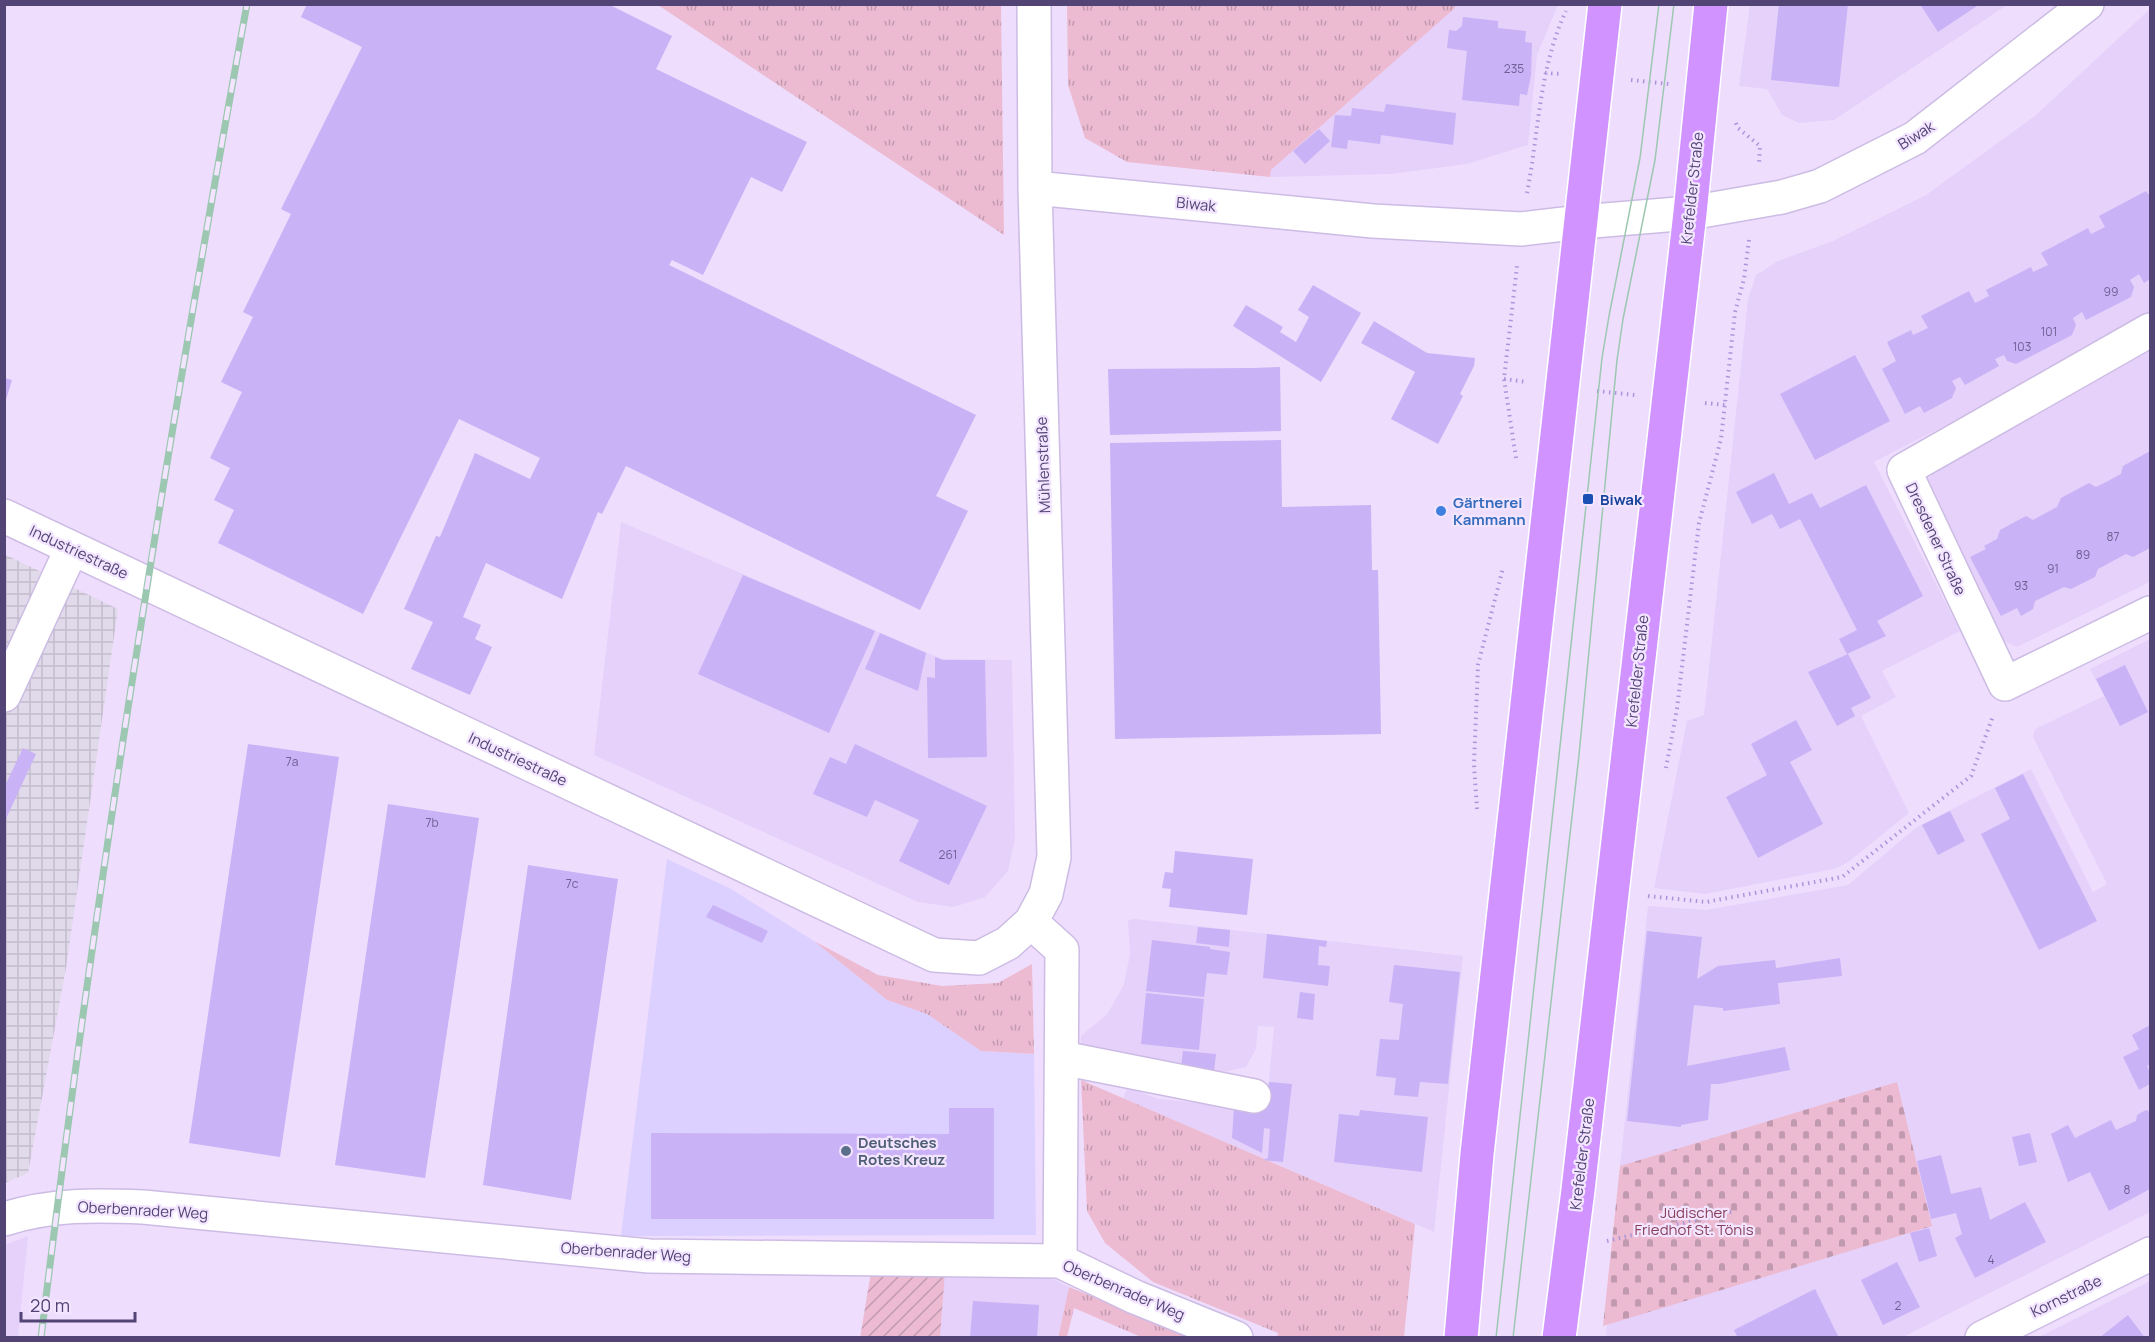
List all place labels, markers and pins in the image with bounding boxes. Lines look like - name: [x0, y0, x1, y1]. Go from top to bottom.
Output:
- place label: Biwak: [1600, 489, 1643, 510]
- place label: Gärtnerei Kammann: [1453, 492, 1526, 530]
- marker: Biwak: [1581, 492, 1595, 506]
- marker: Gärtnerei Kammann: [1434, 504, 1448, 518]
- place label: Deutsches Rotes Kreuz: [858, 1132, 945, 1170]
- marker: Deutsches Rotes Kreuz: [839, 1144, 853, 1158]

